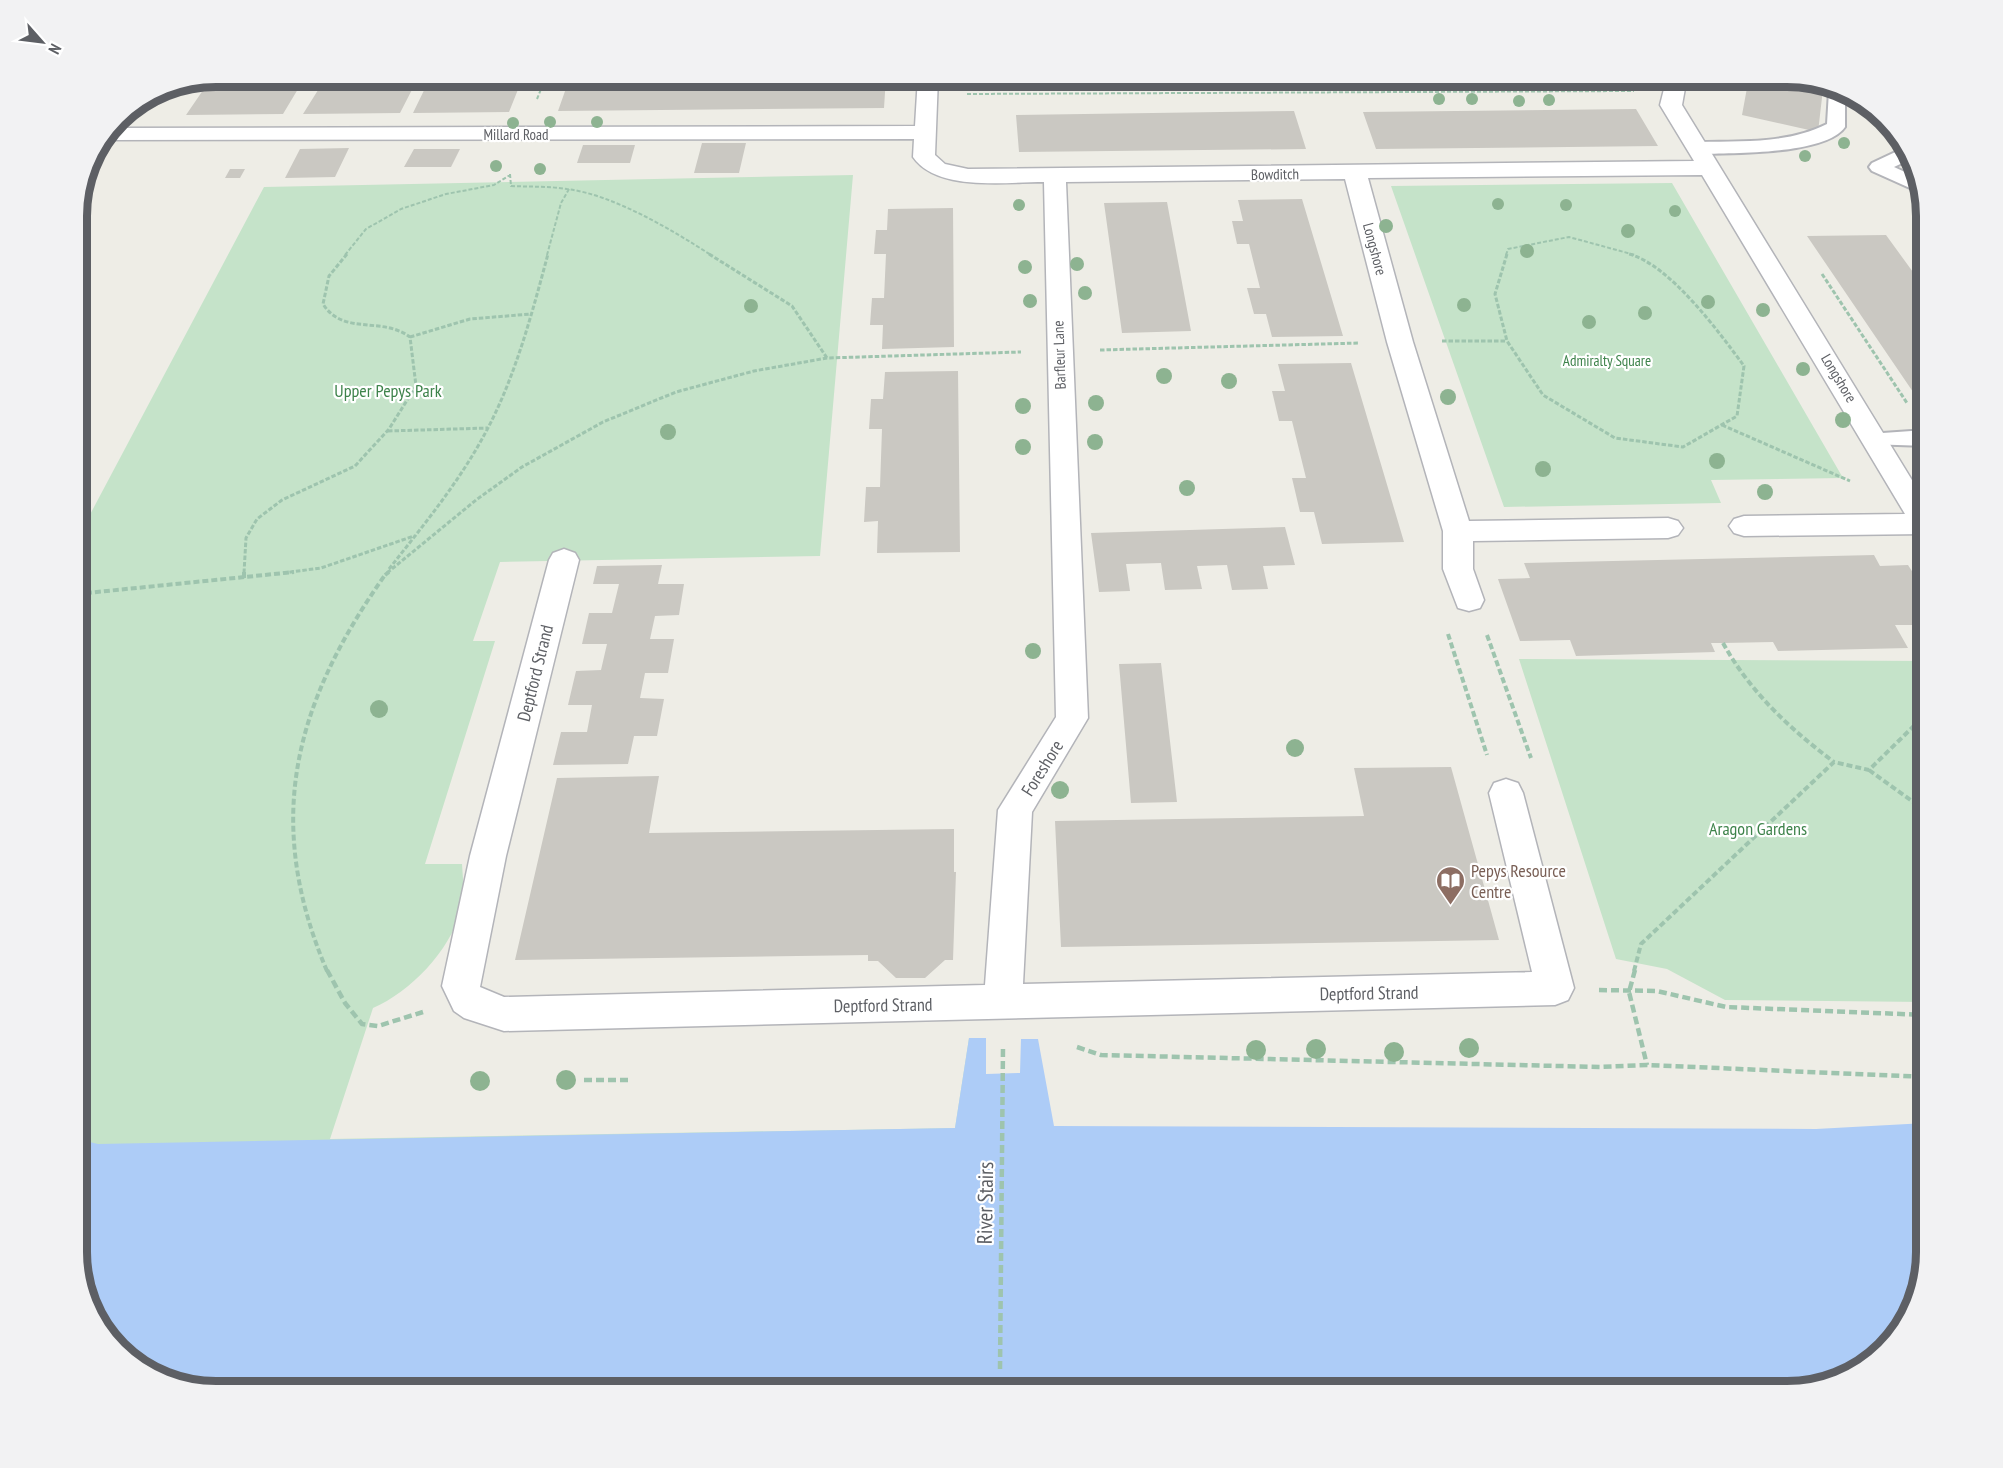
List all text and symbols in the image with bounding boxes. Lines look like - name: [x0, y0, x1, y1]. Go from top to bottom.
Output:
- north arrow: [12, 12, 72, 72]
- text: N: [44, 41, 66, 58]
- street label: Millard Road: [483, 125, 549, 144]
- street label: Bowditch: [1251, 164, 1299, 184]
- street label: Longshore: [1359, 221, 1391, 277]
- street label: Barfleur Lane: [1048, 320, 1070, 390]
- street label: Longshore: [1817, 350, 1861, 406]
- park label: Admiralty Square: [1563, 351, 1651, 370]
- park label: Upper Pepys Park: [334, 379, 442, 402]
- street label: Deptford Strand: [512, 622, 558, 724]
- street label: Foreshore: [1016, 736, 1068, 800]
- park label: Aragon Gardens: [1709, 817, 1807, 840]
- place label: Pepys Resource Centre: [1471, 859, 1566, 903]
- library icon: Pepys Resource Centre: [1434, 864, 1466, 906]
- street label: Deptford Strand: [1319, 981, 1419, 1005]
- street label: Deptford Strand: [833, 993, 933, 1017]
- street label: River Stairs: [971, 1162, 999, 1244]

